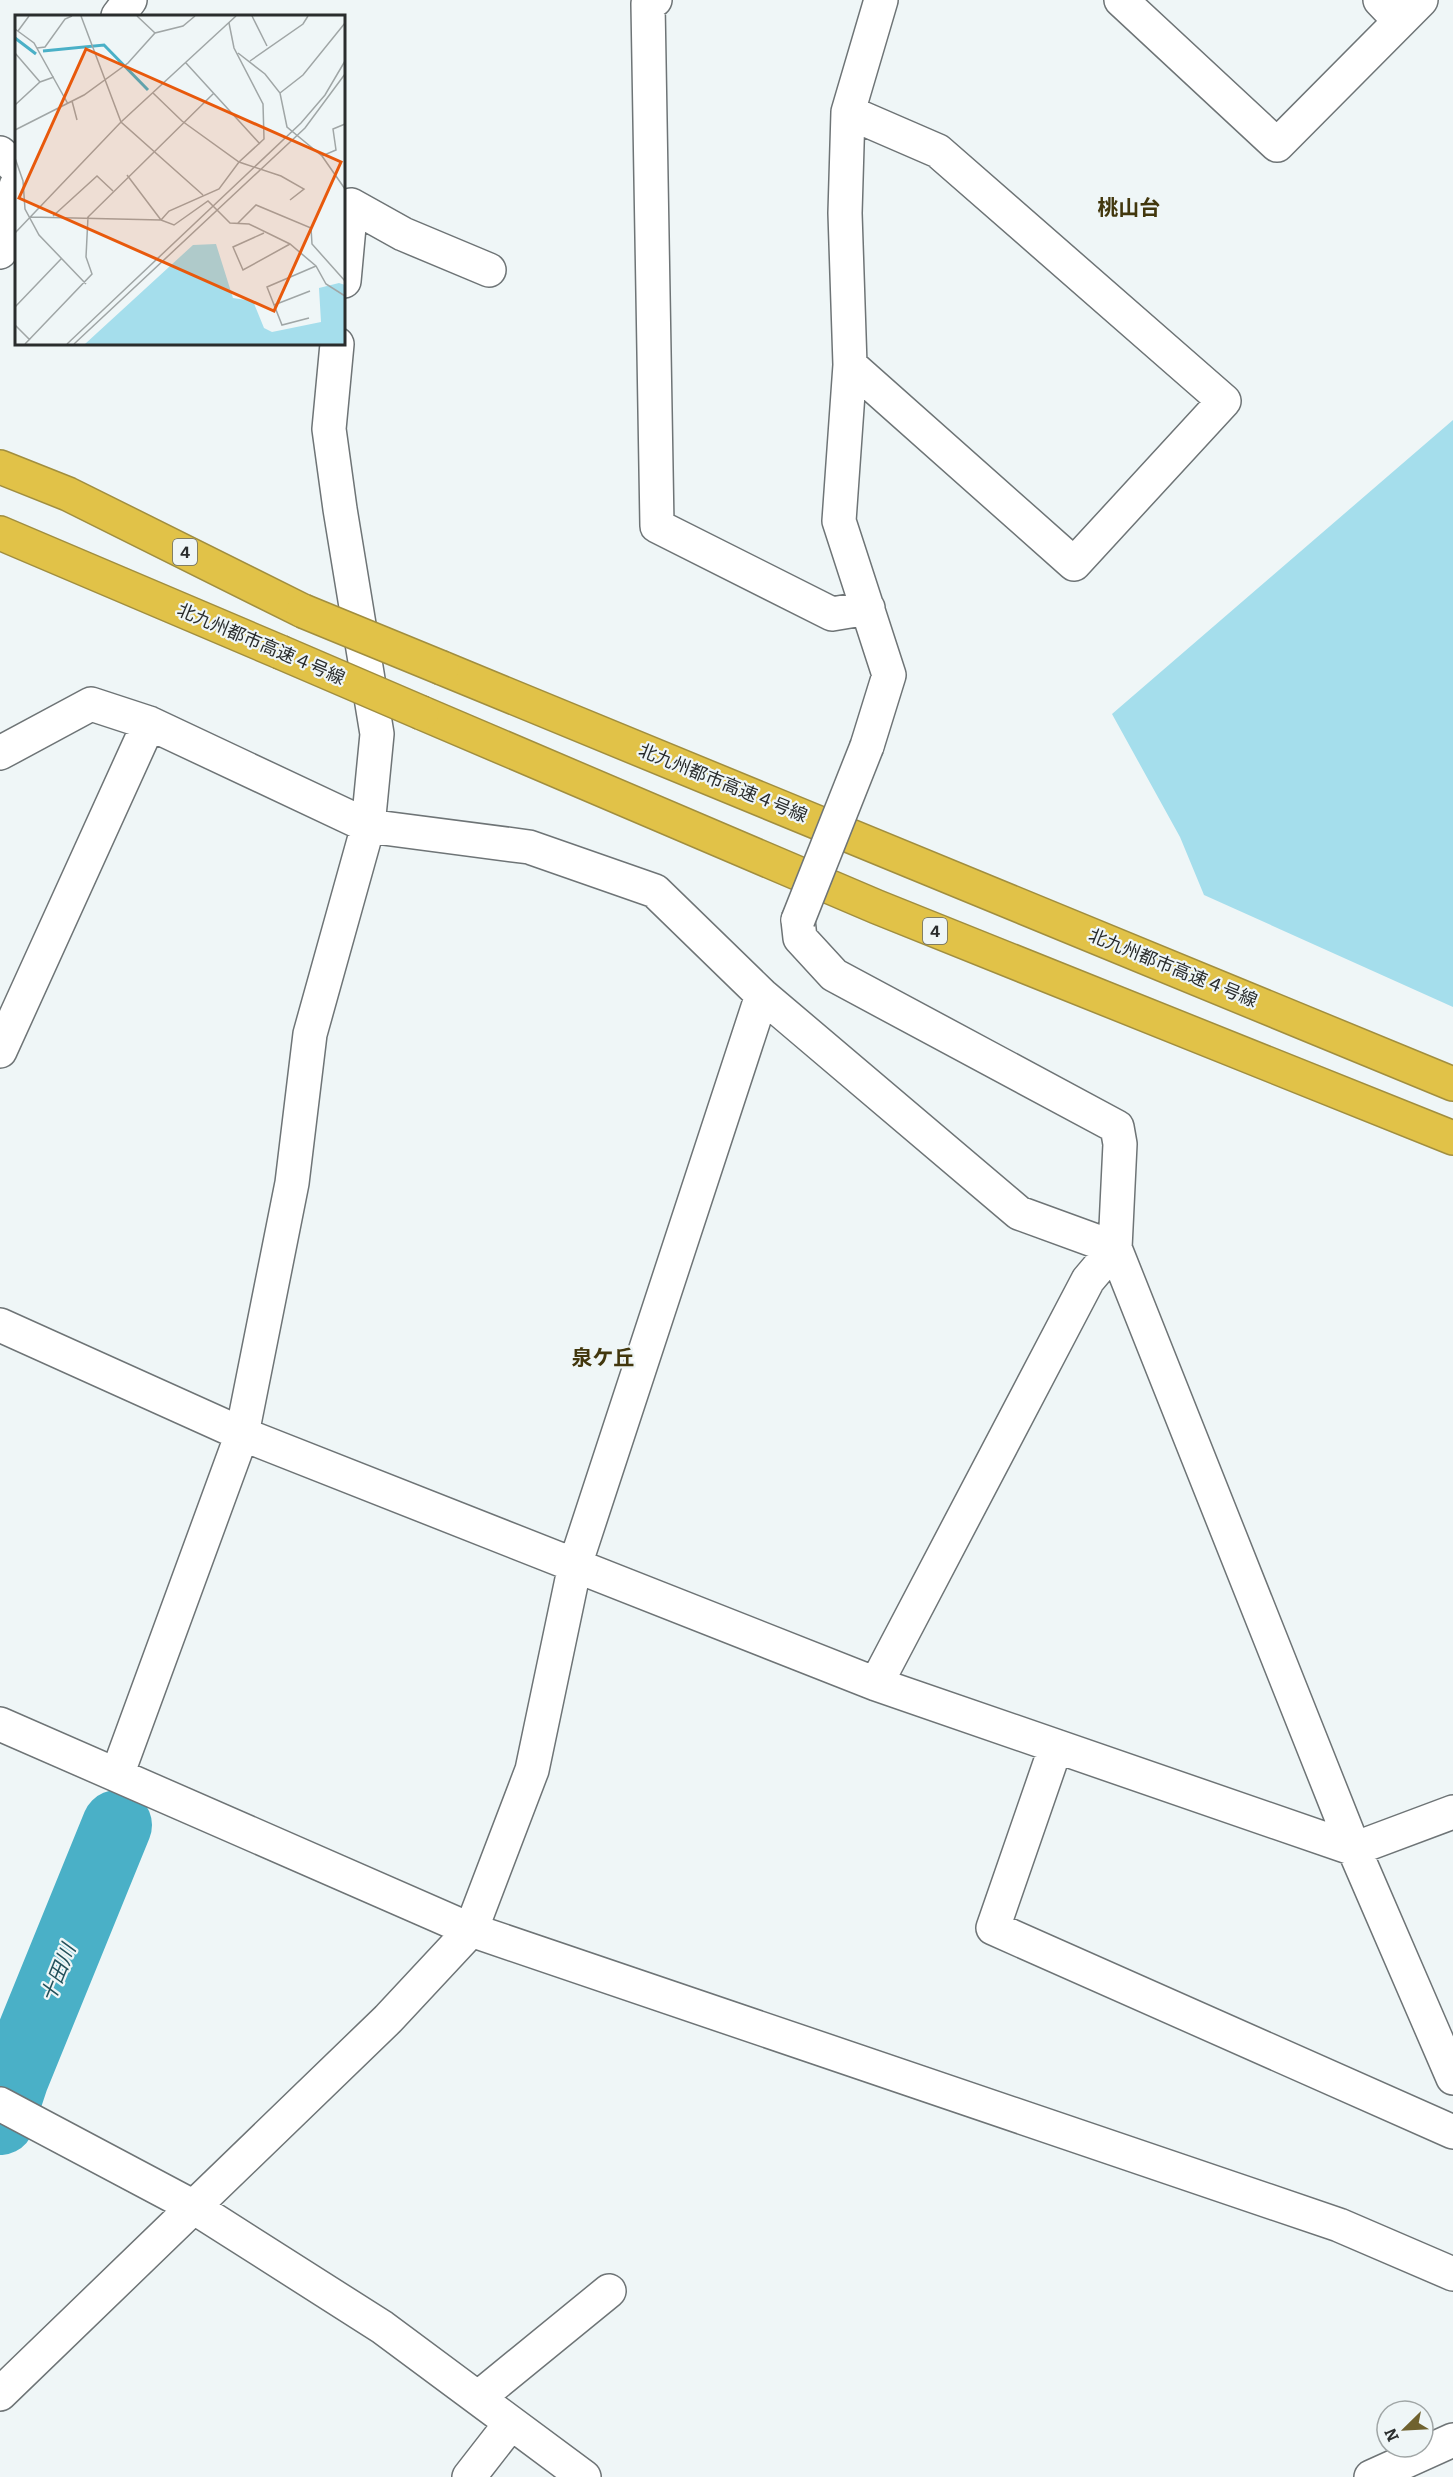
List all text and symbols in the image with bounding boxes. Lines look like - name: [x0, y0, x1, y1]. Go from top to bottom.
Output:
- inset map: [15, 15, 345, 345]
- district label: 桃山台: [1098, 195, 1161, 221]
- road number: 4: [173, 539, 197, 565]
- street label: 北九州都市高速４号線: [174, 599, 348, 689]
- street label: 北九州都市高速４号線: [635, 739, 811, 827]
- road number: 4: [923, 918, 947, 944]
- street label: 北九州都市高速４号線: [1085, 924, 1261, 1012]
- district label: 泉ケ丘: [572, 1345, 635, 1371]
- water label: 十田川: [36, 1939, 81, 2005]
- north arrow: [1375, 2399, 1435, 2459]
- text: N: [1381, 2425, 1403, 2444]

